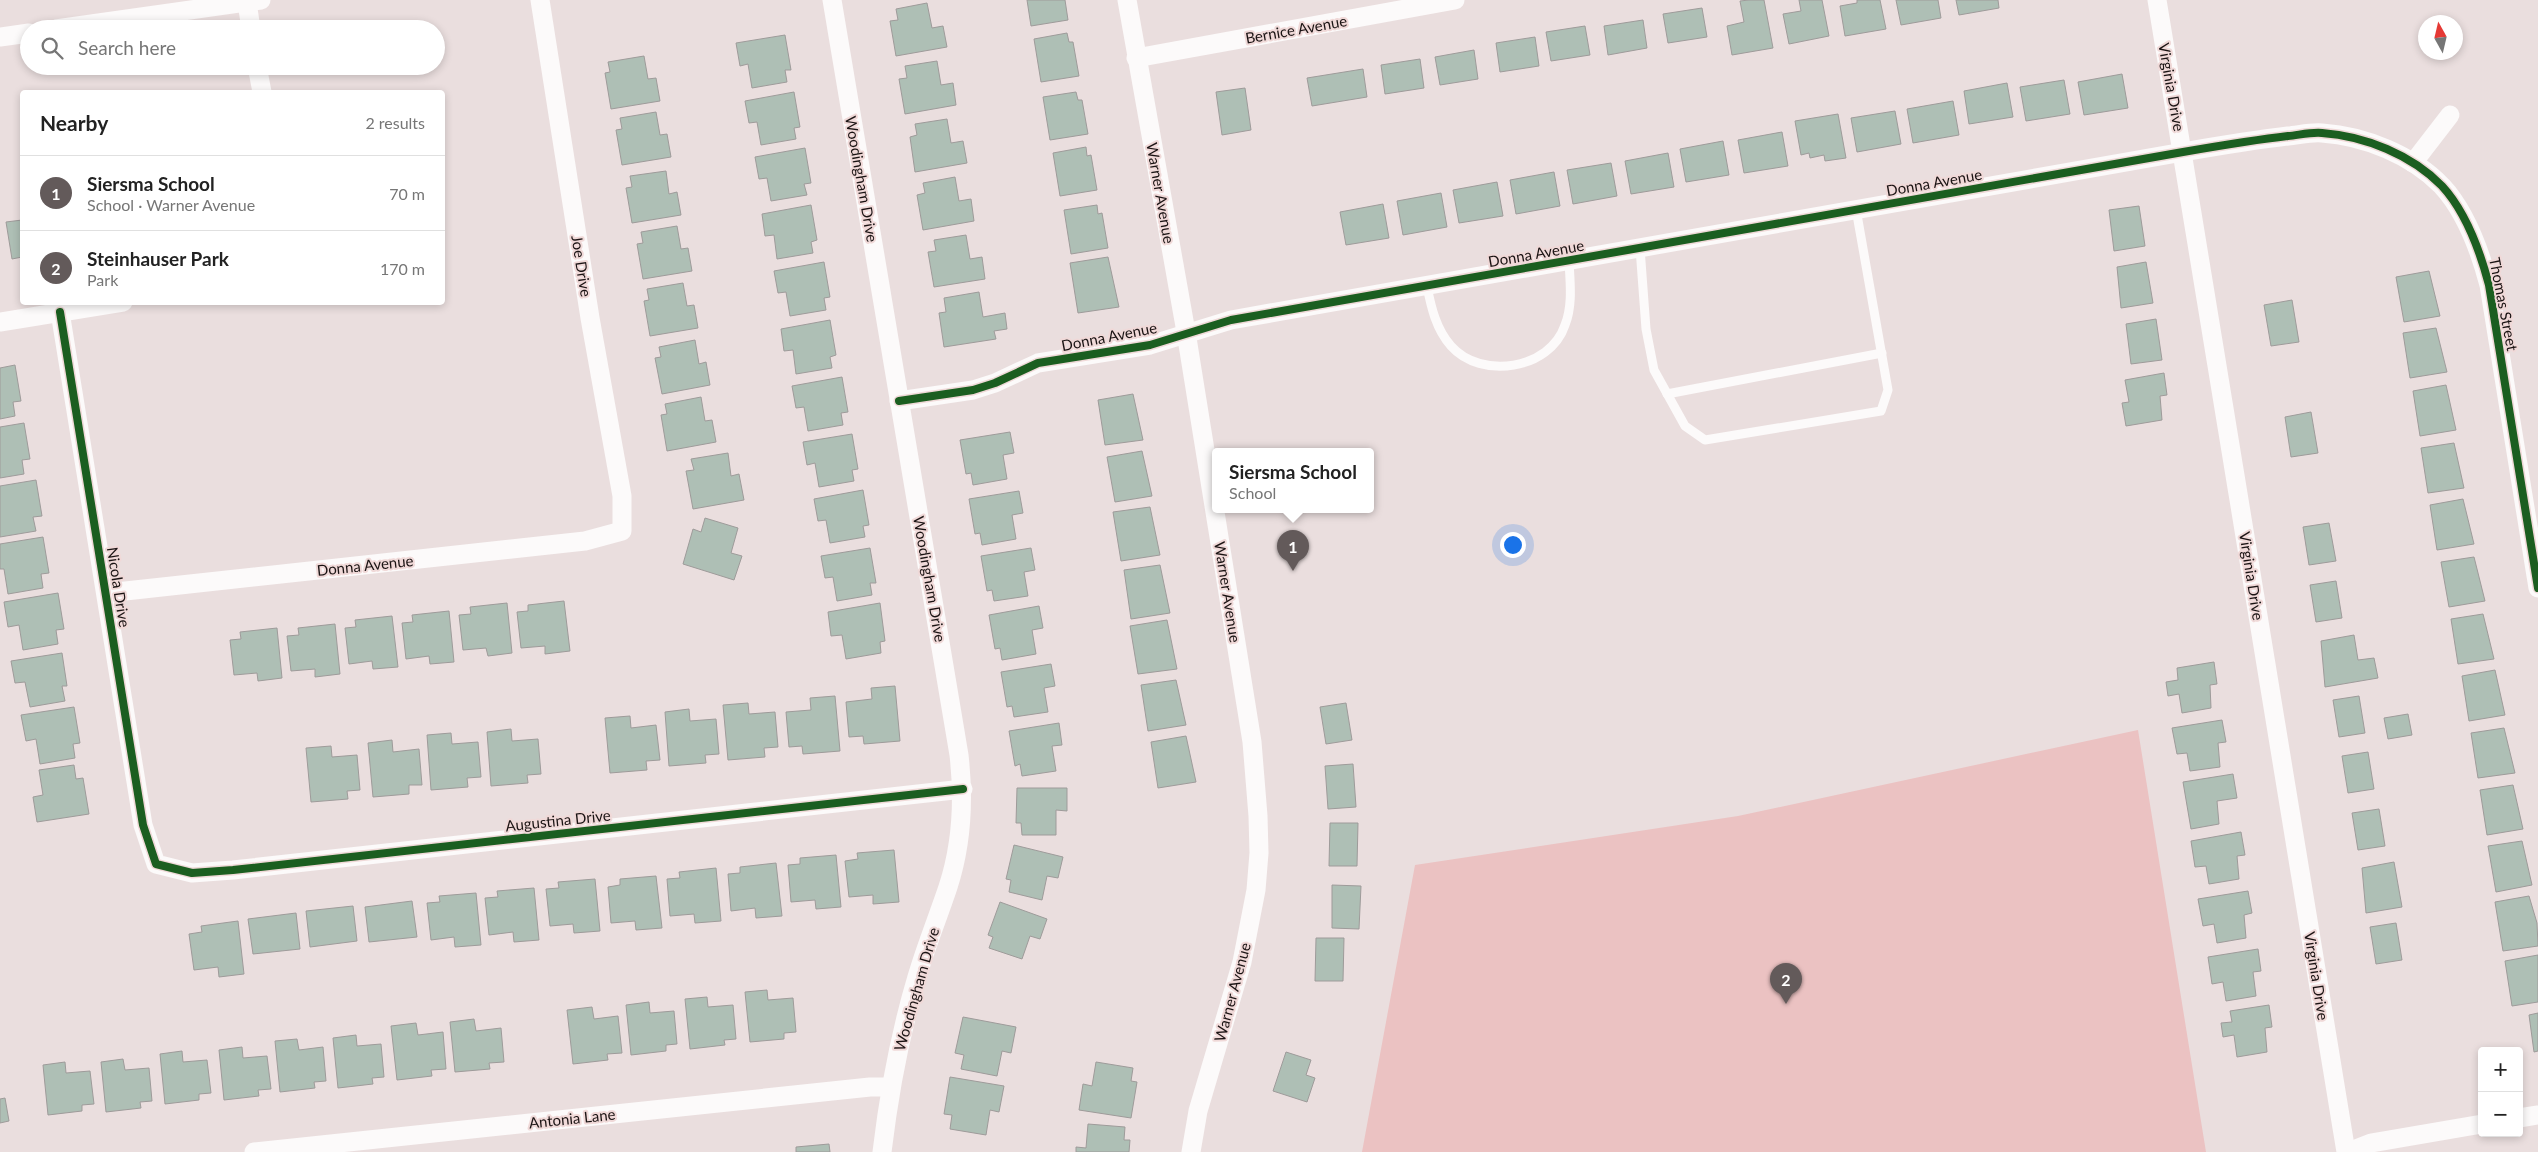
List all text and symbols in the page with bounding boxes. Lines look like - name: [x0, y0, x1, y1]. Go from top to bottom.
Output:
- street label: Bernice Avenue: [1244, 11, 1348, 47]
- north arrow: [2418, 15, 2463, 60]
- search box: [20, 20, 445, 75]
- icon: search: [38, 34, 66, 62]
- text: Search here: [78, 36, 176, 59]
- street label: Virginia Drive: [2155, 41, 2189, 133]
- text: Nearby: [40, 110, 108, 135]
- text: 2 results: [365, 113, 425, 132]
- street label: Woodingham Drive: [842, 115, 882, 243]
- street label: Warner Avenue: [1143, 141, 1179, 245]
- street label: Donna Avenue: [1885, 165, 1983, 199]
- text: Siersma School: [87, 172, 215, 195]
- text: 1: [51, 184, 61, 203]
- text: 70 m: [389, 184, 425, 203]
- text: School · Warner Avenue: [87, 195, 255, 214]
- street label: Joe Drive: [568, 234, 596, 298]
- street label: Donna Avenue: [1487, 236, 1585, 270]
- text: Steinhauser Park: [87, 247, 229, 270]
- street label: Thomas Street: [2486, 256, 2522, 353]
- text: 2: [51, 259, 61, 278]
- text: 170 m: [380, 259, 425, 278]
- text: Park: [87, 270, 118, 289]
- street label: Donna Avenue: [1060, 318, 1158, 354]
- popup: [1212, 448, 1374, 513]
- text: Siersma School: [1229, 460, 1357, 483]
- text: School: [1229, 483, 1276, 502]
- street label: Woodingham Drive: [910, 515, 950, 643]
- pin: 1: [1277, 530, 1309, 571]
- street label: Virginia Drive: [2236, 530, 2268, 622]
- your location: [1500, 532, 1526, 558]
- street label: Warner Avenue: [1211, 540, 1245, 644]
- street label: Nicola Drive: [104, 546, 134, 629]
- street label: Donna Avenue: [316, 551, 414, 579]
- street label: Augustina Drive: [505, 806, 612, 834]
- street label: Woodingham Drive: [890, 925, 942, 1053]
- street label: Virginia Drive: [2301, 930, 2333, 1022]
- street label: Warner Avenue: [1210, 940, 1254, 1044]
- pin: 2: [1770, 963, 1802, 1004]
- map controls: [2478, 1047, 2523, 1137]
- button: +: [2478, 1047, 2523, 1092]
- button: −: [2478, 1092, 2523, 1137]
- street label: Antonia Lane: [528, 1104, 616, 1131]

